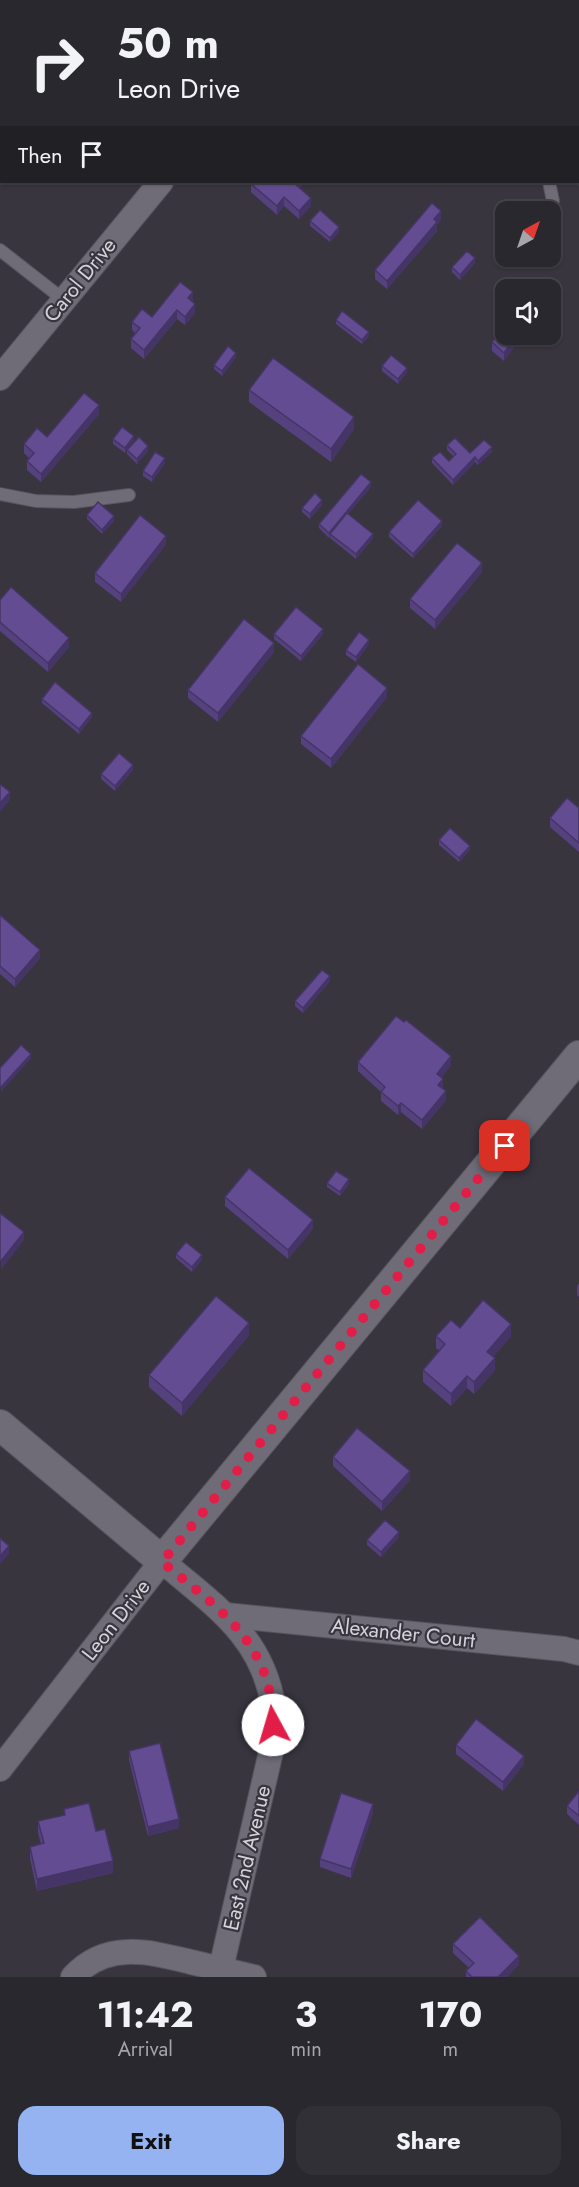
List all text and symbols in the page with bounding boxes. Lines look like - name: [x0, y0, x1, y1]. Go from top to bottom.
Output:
- text: 50 m: [117, 13, 219, 74]
- icon: right: [18, 24, 96, 102]
- text: Leon Drive: [117, 69, 240, 108]
- icon: arrive: [75, 138, 108, 171]
- text: Then: [18, 139, 63, 171]
- north arrow: [495, 201, 561, 267]
- map controls: [495, 201, 561, 345]
- street label: Carol Drive: [37, 231, 123, 329]
- button: sound: [495, 279, 561, 345]
- pin: [479, 1120, 530, 1171]
- icon: arrive: [488, 1129, 521, 1162]
- street label: Leon Drive: [75, 1573, 157, 1667]
- street label: Alexander Court: [330, 1611, 476, 1655]
- position arrow: [241, 1693, 305, 1757]
- street label: East 2nd Avenue: [216, 1782, 278, 1934]
- text: 11:42: [97, 1988, 194, 2040]
- text: 3: [295, 1988, 317, 2040]
- text: 170: [418, 1988, 482, 2040]
- text: Arrival: [118, 2035, 173, 2064]
- text: min: [290, 2035, 322, 2064]
- text: m: [443, 2035, 458, 2064]
- button: Exit: [18, 2106, 284, 2175]
- button: Share: [296, 2106, 561, 2175]

